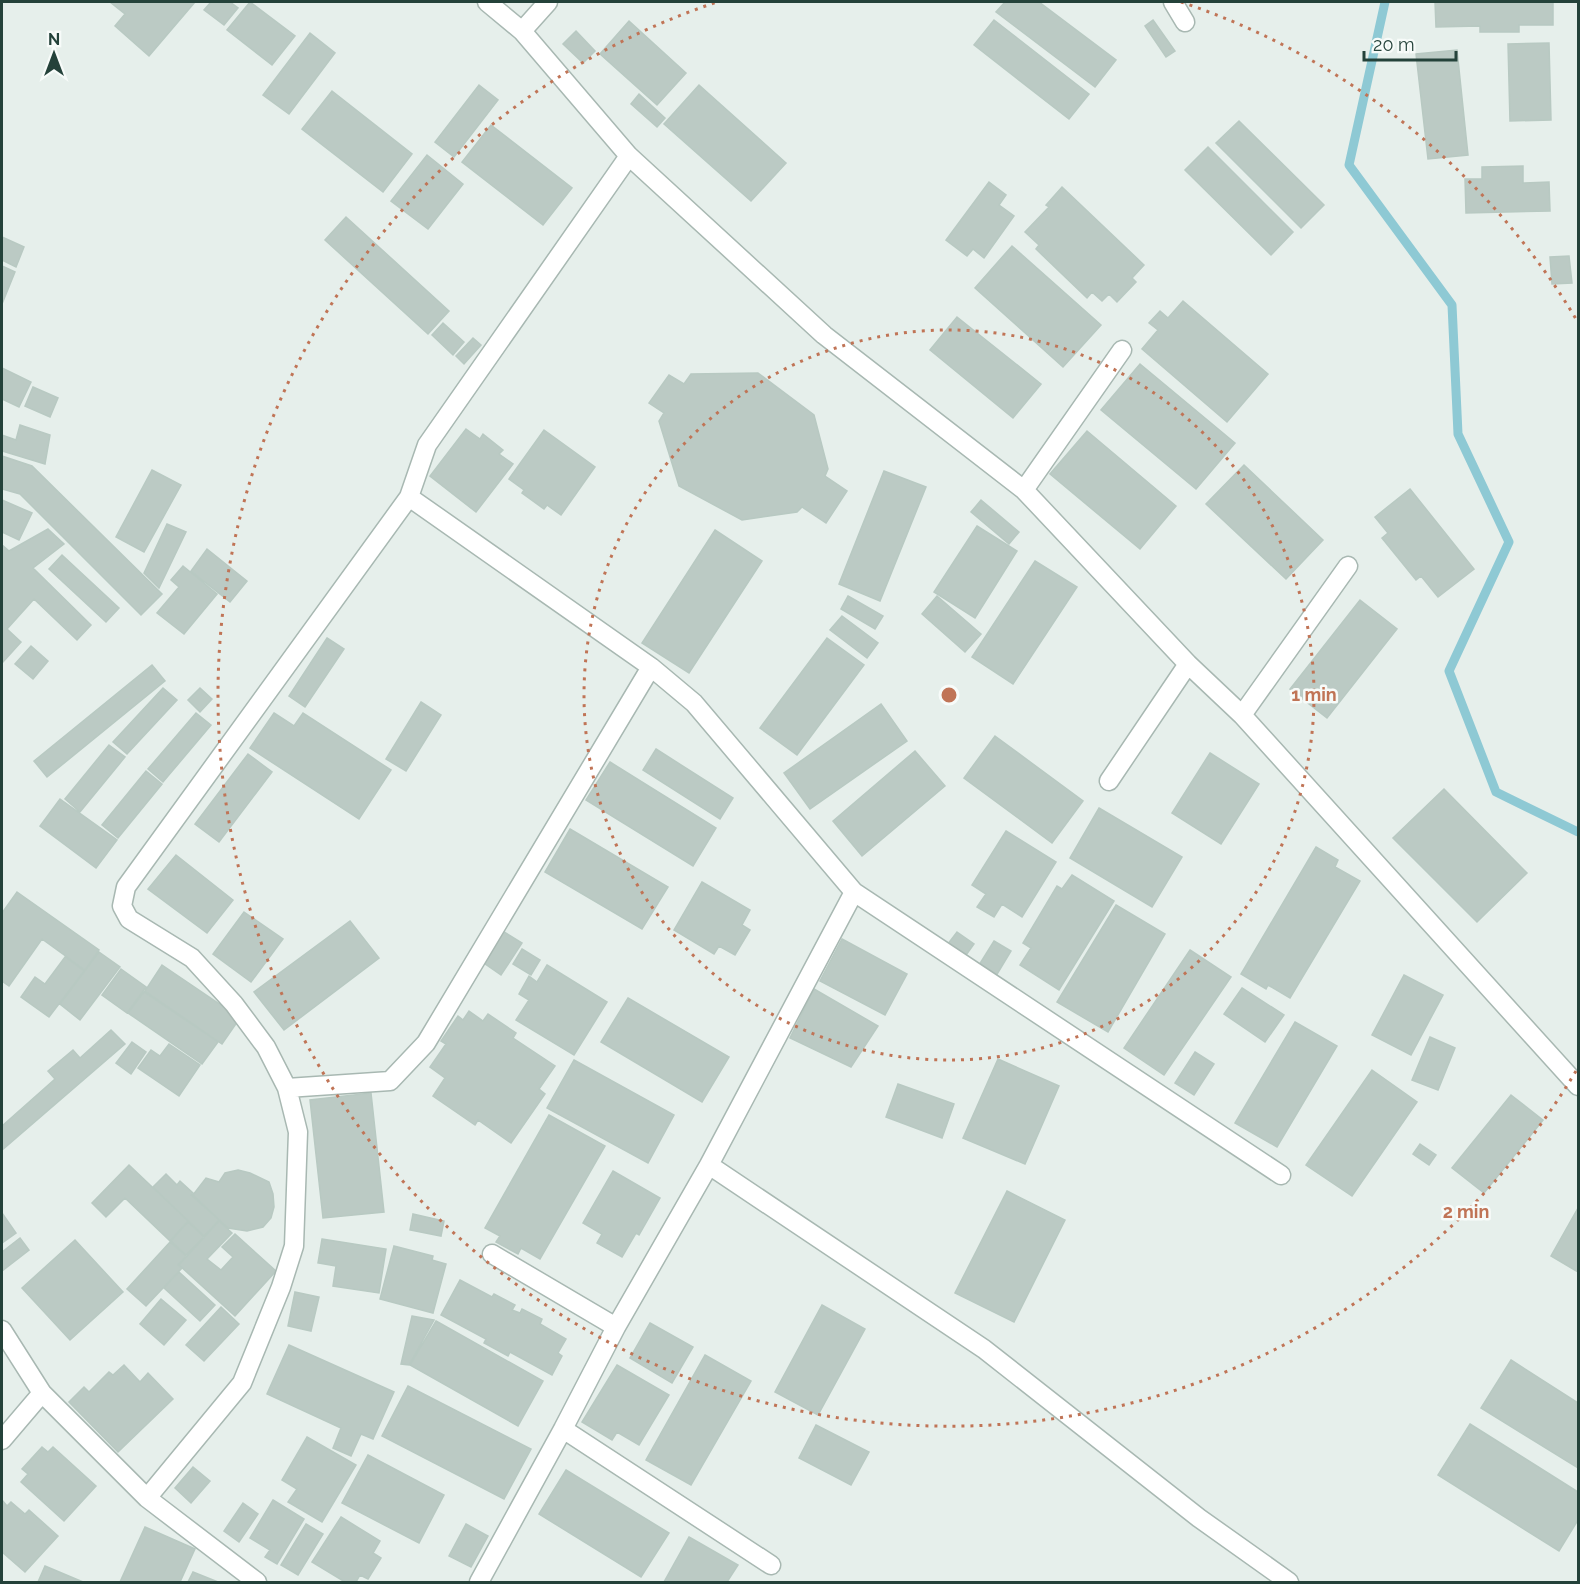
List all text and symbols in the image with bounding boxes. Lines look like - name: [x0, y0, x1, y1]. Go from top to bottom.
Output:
- north arrow: [24, 24, 84, 84]
- scale bar: [1364, 24, 1456, 62]
- text: N: [48, 30, 60, 49]
- text: 20 m: [1373, 34, 1415, 55]
- text: 1 min: [1291, 684, 1337, 705]
- centre of rings: [939, 685, 959, 705]
- text: 2 min: [1443, 1201, 1489, 1222]

